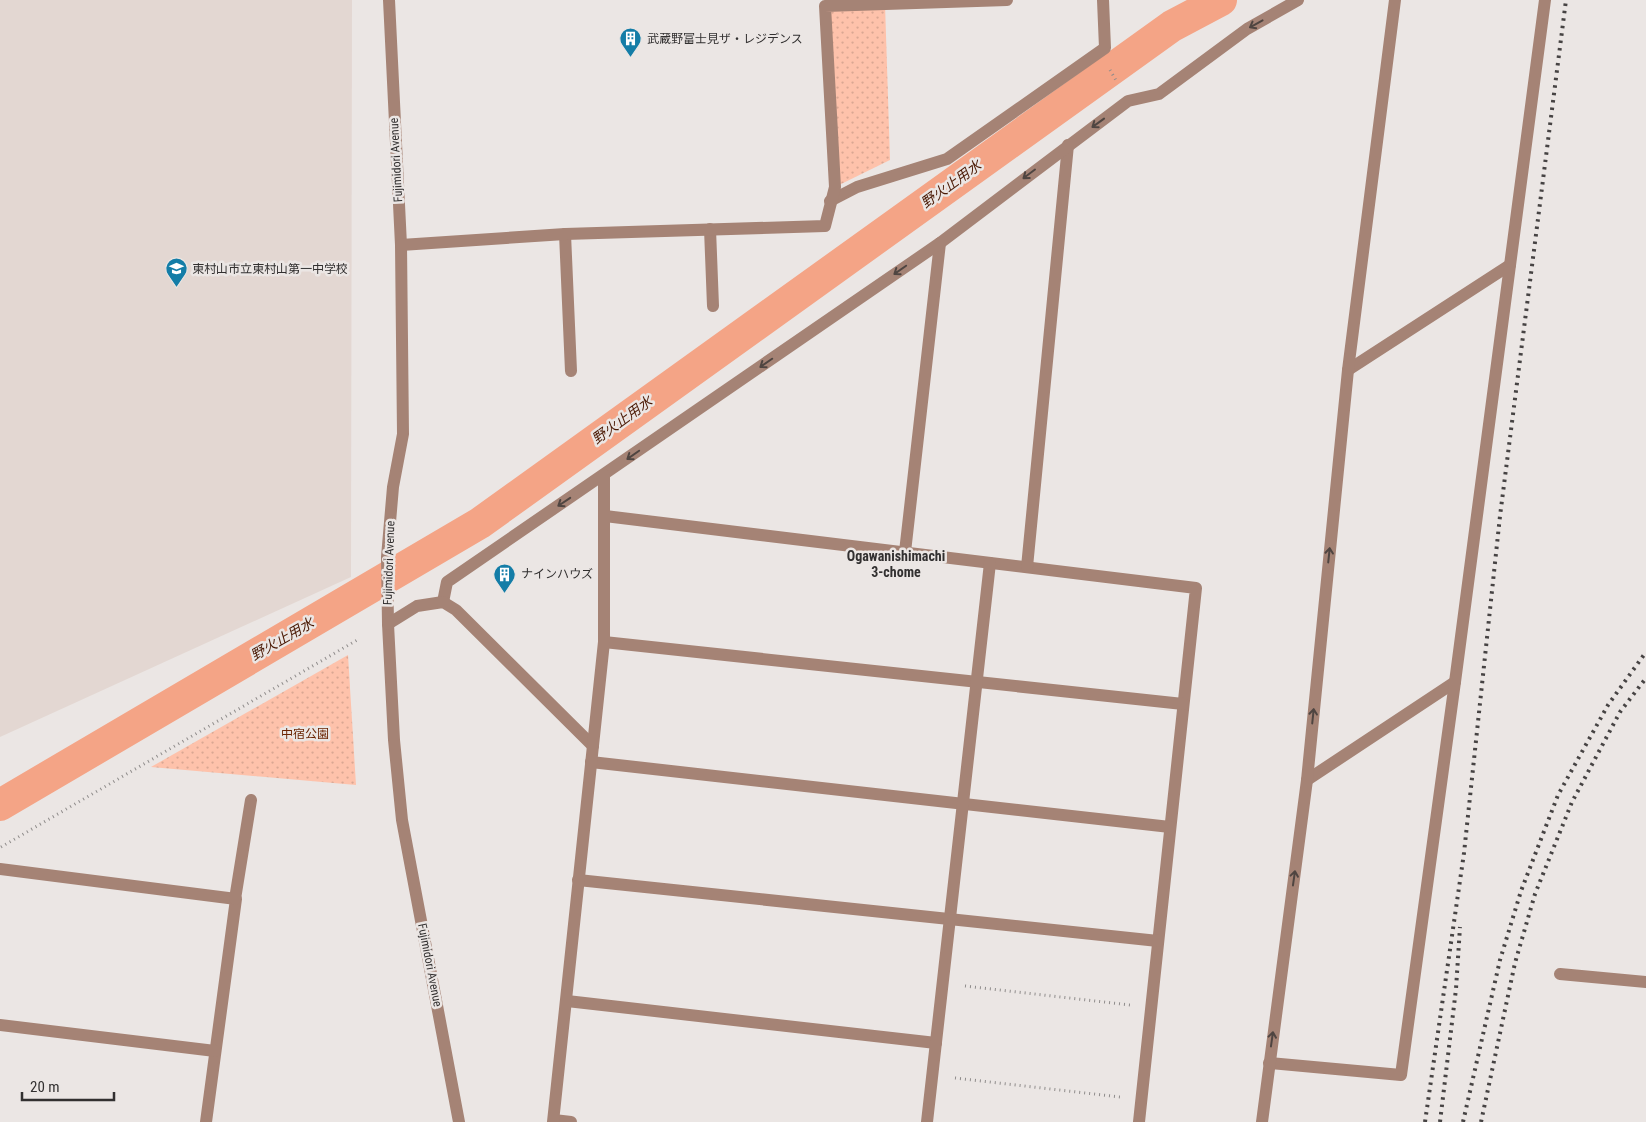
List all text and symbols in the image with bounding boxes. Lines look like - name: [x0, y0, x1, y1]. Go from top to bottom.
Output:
- one-way arrow: [1248, 19, 1263, 29]
- building icon: 武蔵野富士見ザ・レジデンス: [619, 27, 643, 58]
- place label: 武蔵野富士見ザ・レジデンス: [647, 32, 803, 46]
- street label: Fujimidori Avenue: [387, 117, 405, 202]
- one-way arrow: [1091, 118, 1105, 128]
- water label: 野火止用水: [918, 156, 986, 211]
- one-way arrow: [1023, 169, 1036, 180]
- school or university icon: 東村山市立東村山第一中学校: [164, 257, 188, 288]
- place label: 東村山市立東村山第一中学校: [192, 262, 348, 276]
- one-way arrow: [893, 265, 907, 275]
- one-way arrow: [759, 358, 773, 368]
- water label: 野火止用水: [589, 392, 657, 447]
- one-way arrow: [626, 450, 640, 460]
- one-way arrow: [557, 497, 571, 507]
- street label: Fujimidori Avenue: [381, 520, 397, 605]
- one-way arrow: [1325, 547, 1334, 563]
- district label: Ogawanishimachi 3-chome: [847, 548, 945, 580]
- building icon: ナインハウズ: [493, 562, 517, 593]
- place label: ナインハウズ: [521, 567, 593, 581]
- water label: 野火止用水: [248, 614, 318, 663]
- one-way arrow: [1308, 709, 1318, 725]
- park label: 中宿公園: [281, 727, 329, 741]
- one-way arrow: [1289, 870, 1299, 886]
- street label: Fujimidori Avenue: [415, 922, 445, 1008]
- one-way arrow: [1267, 1031, 1277, 1047]
- scale bar: [22, 1070, 115, 1102]
- text: 20 m: [30, 1078, 60, 1096]

